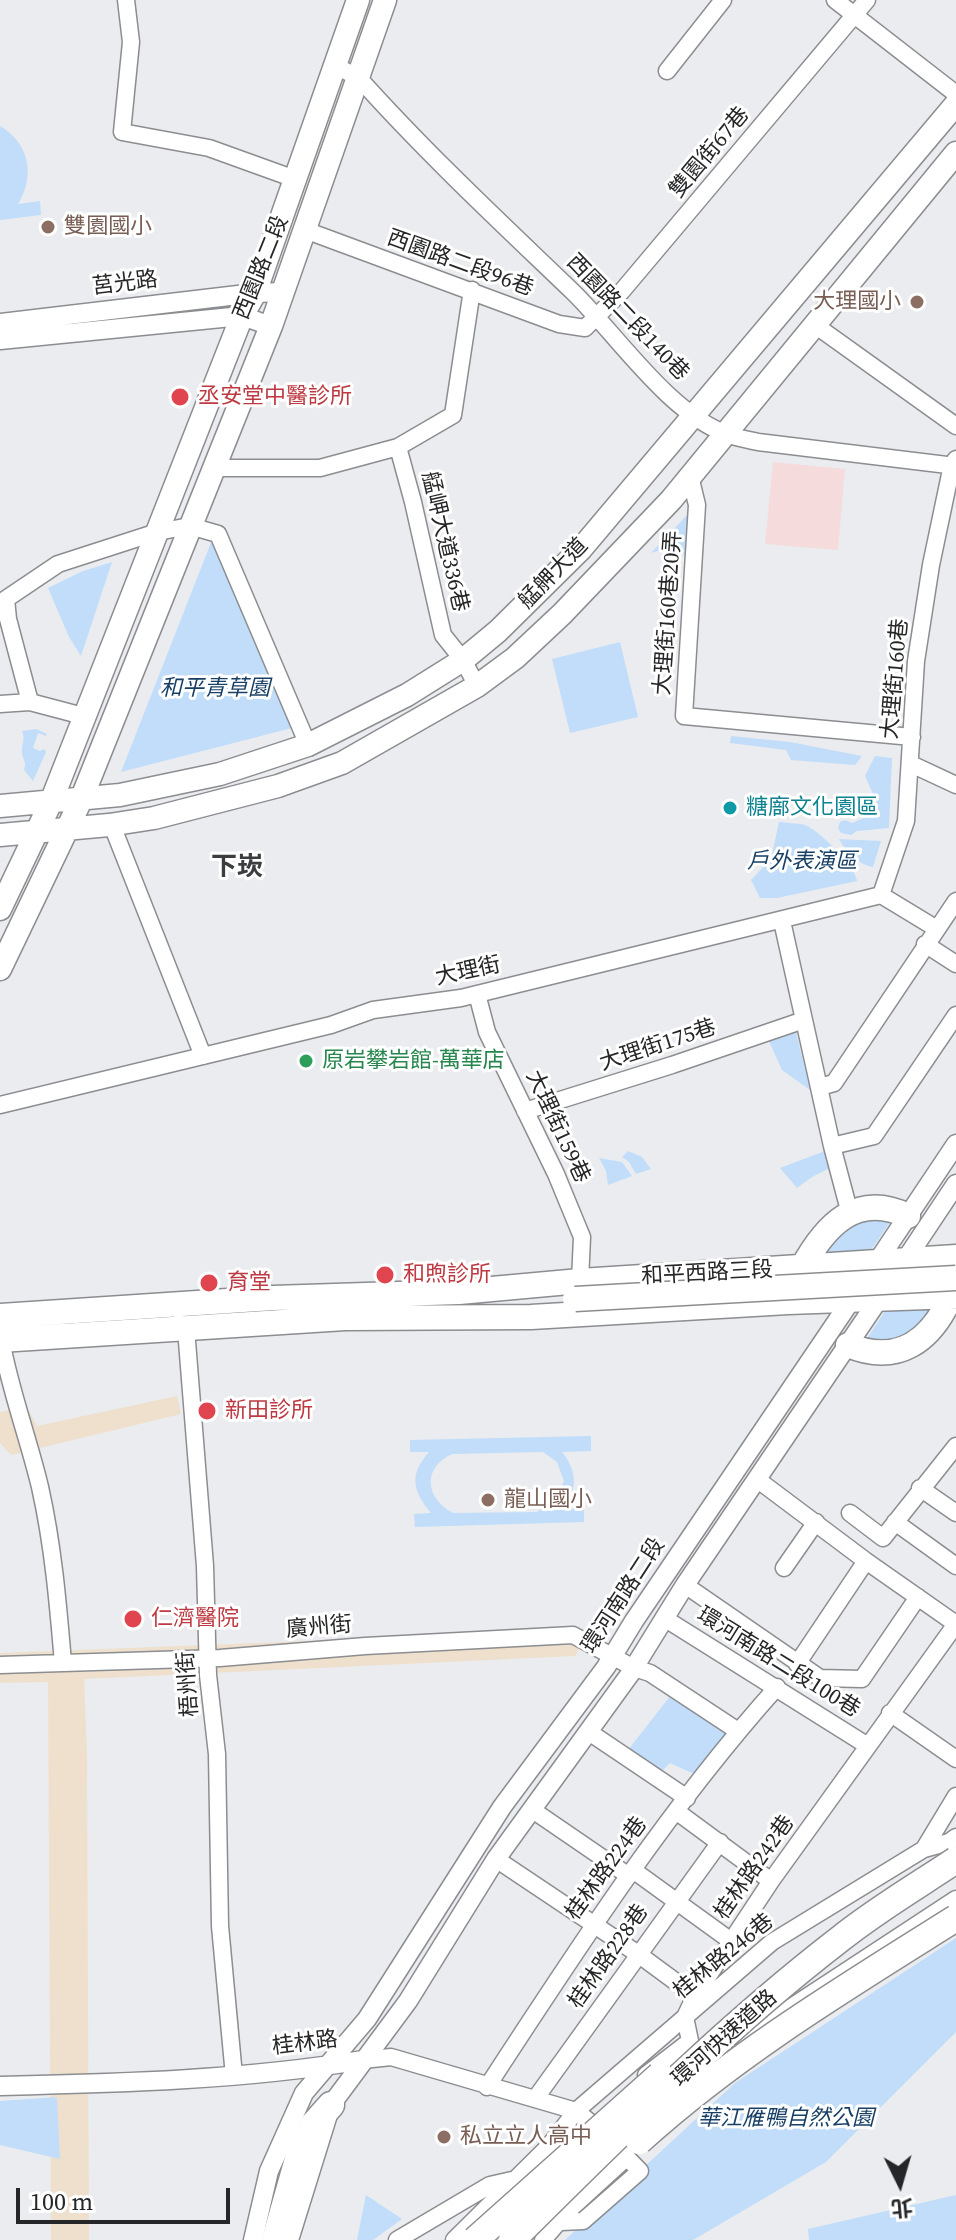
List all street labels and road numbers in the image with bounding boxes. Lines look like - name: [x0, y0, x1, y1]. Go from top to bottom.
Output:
- street label: 雙園街67巷: [665, 102, 755, 204]
- street label: 西園路二段: [229, 212, 295, 324]
- street label: 西園路二段96巷: [383, 225, 537, 303]
- street label: 西園路二段140巷: [560, 249, 694, 387]
- street label: 莒光路: [91, 267, 159, 301]
- street label: 艋岬大道336巷: [415, 469, 473, 615]
- street label: 大理街160巷20弄: [650, 530, 688, 696]
- street label: 艋舺大道: [514, 533, 594, 615]
- street label: 大理街160巷: [878, 618, 914, 740]
- street label: 大理街: [433, 952, 503, 992]
- street label: 大理街175巷: [596, 1015, 720, 1077]
- street label: 大理街159巷: [519, 1067, 595, 1187]
- street label: 和平西路三段: [640, 1257, 774, 1291]
- street label: 環河南路二段: [577, 1533, 671, 1659]
- street label: 環河南路二段100巷: [692, 1602, 864, 1724]
- street label: 廣州街: [285, 1612, 353, 1644]
- street label: 梧州街: [174, 1650, 204, 1718]
- street label: 桂林路242巷: [709, 1811, 801, 1925]
- street label: 桂林路224巷: [561, 1812, 653, 1926]
- street label: 桂林路228巷: [563, 1900, 655, 2014]
- street label: 桂林路246巷: [669, 1909, 779, 2005]
- street label: 環河快速道路: [667, 1985, 783, 2093]
- street label: 桂林路: [271, 2027, 339, 2061]

